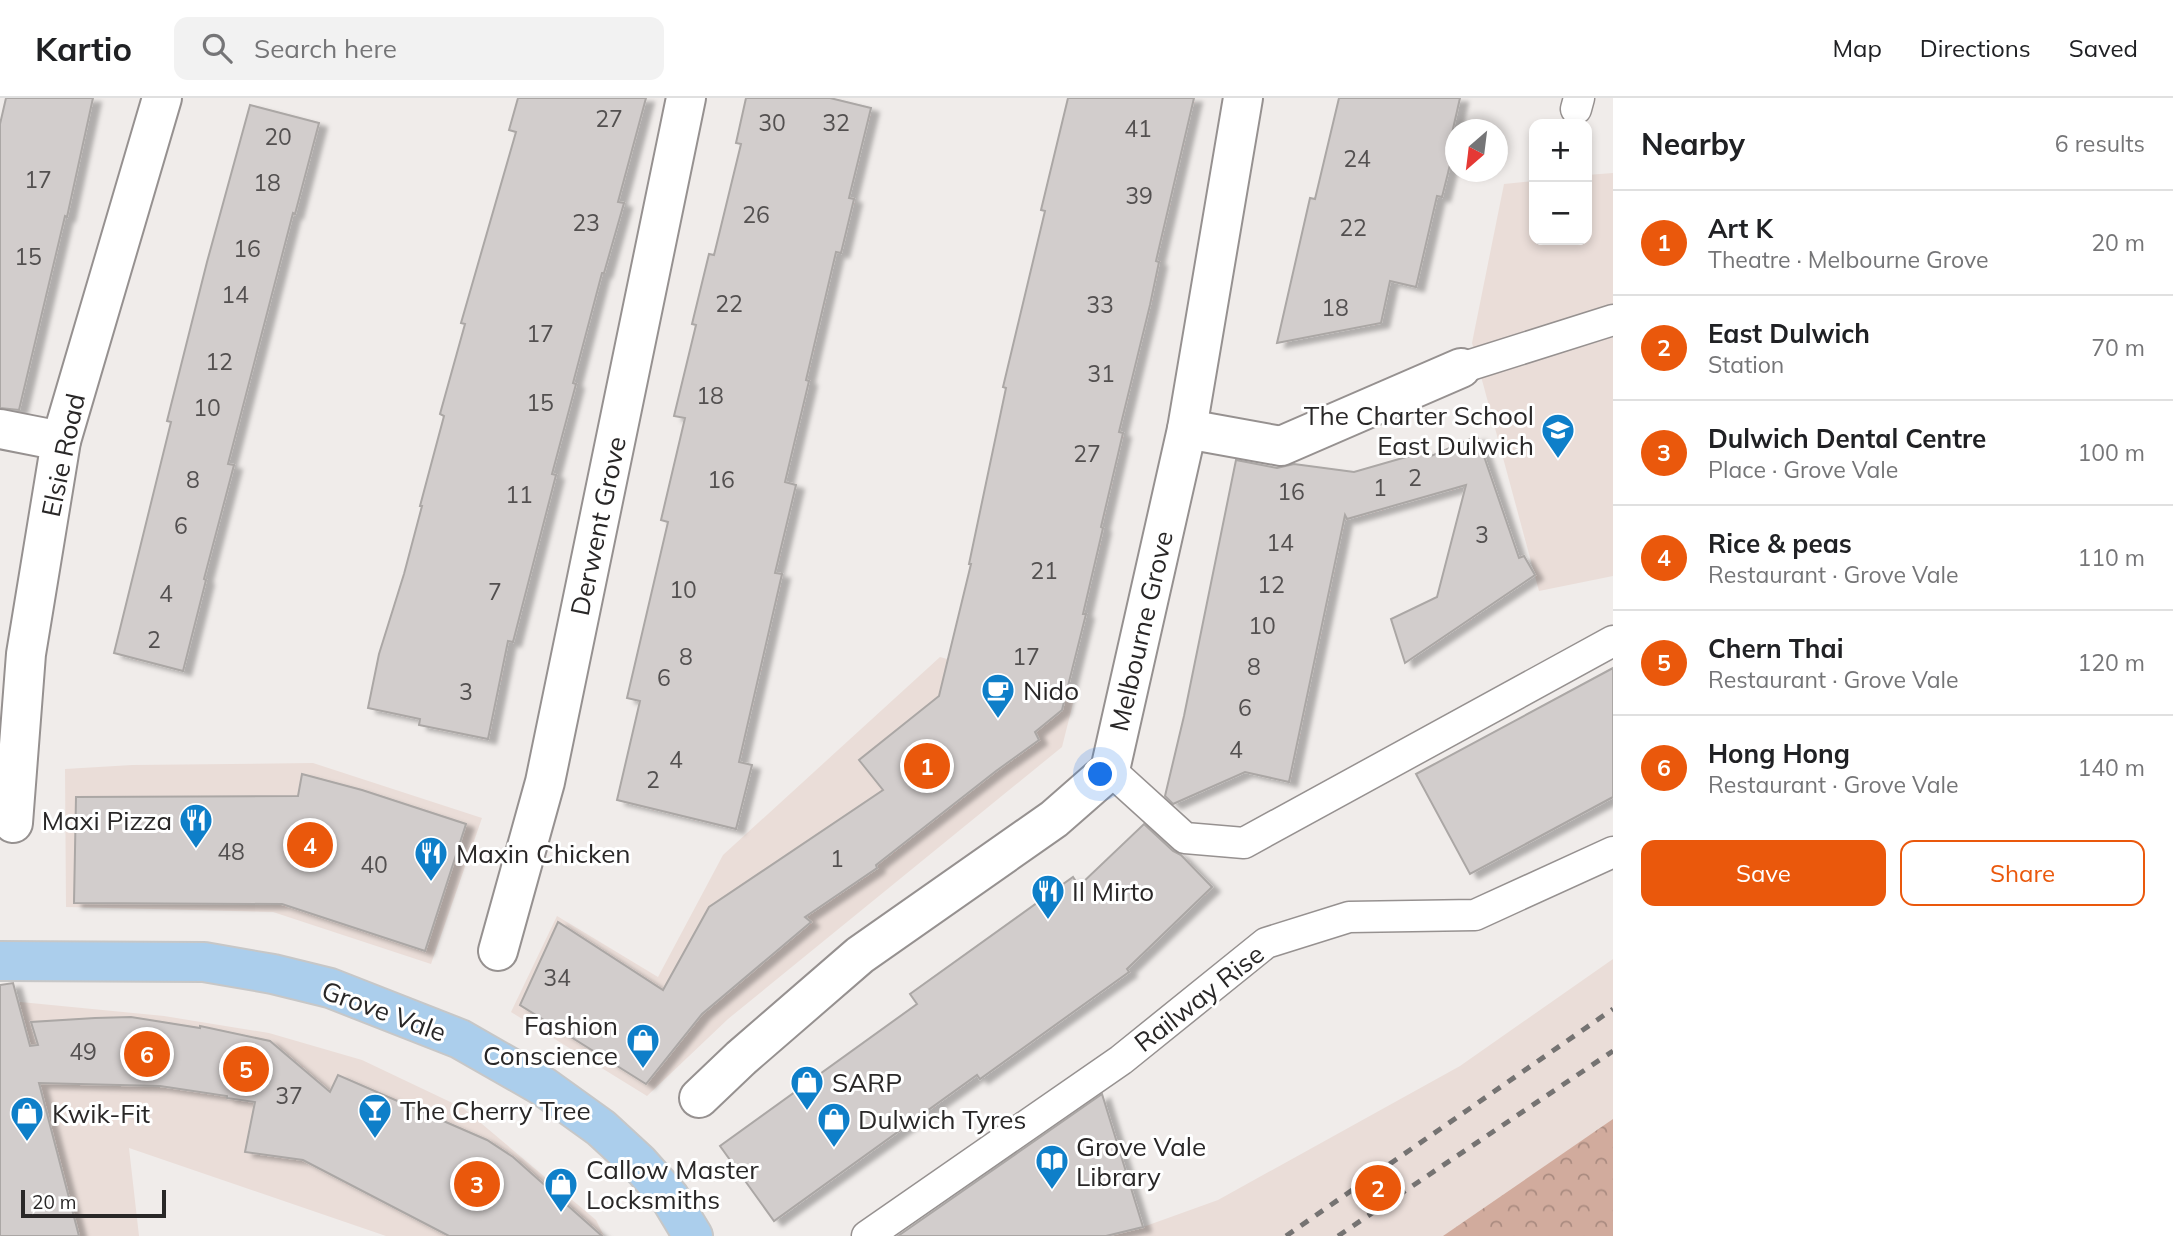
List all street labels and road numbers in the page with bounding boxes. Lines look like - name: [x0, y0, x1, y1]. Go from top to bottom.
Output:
- street label: Elsie Road: [34, 390, 92, 520]
- street label: Derwent Grove: [563, 433, 633, 619]
- street label: Melbourne Grove: [1102, 528, 1180, 734]
- street label: Railway Rise: [1128, 937, 1270, 1059]
- street label: Grove Vale: [317, 973, 451, 1049]

